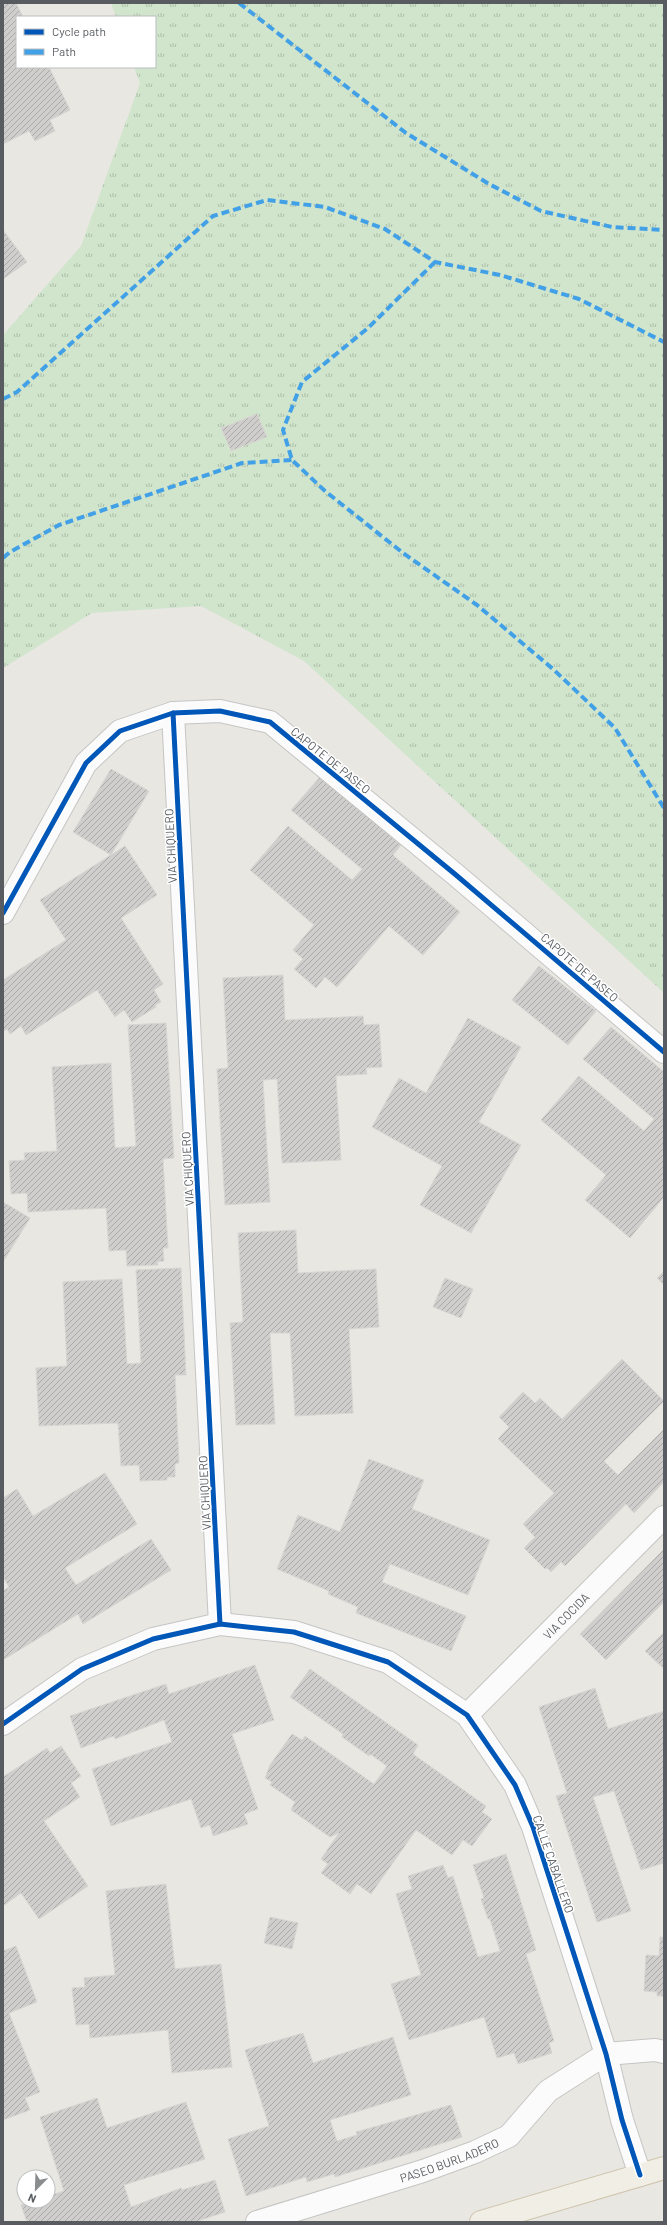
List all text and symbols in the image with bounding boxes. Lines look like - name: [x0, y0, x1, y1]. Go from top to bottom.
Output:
- legend: [16, 16, 156, 68]
- text: Cycle path: [52, 24, 106, 38]
- text: Path: [52, 44, 76, 58]
- street label: CAPOTE DE PASEO: [289, 724, 373, 796]
- street label: VIA CHIQUERO: [161, 808, 179, 884]
- street label: CAPOTE DE PASEO: [538, 930, 622, 1004]
- street label: VIA CHIQUERO: [178, 1131, 196, 1207]
- street label: VIA CHIQUERO: [195, 1455, 213, 1531]
- street label: VIA COCIDA: [540, 1590, 592, 1642]
- street label: CALLE CABALLERO: [531, 1813, 577, 1915]
- street label: PASEO BURLADERO: [398, 2135, 501, 2185]
- north arrow: [16, 2169, 56, 2209]
- text: N: [26, 2191, 38, 2206]

